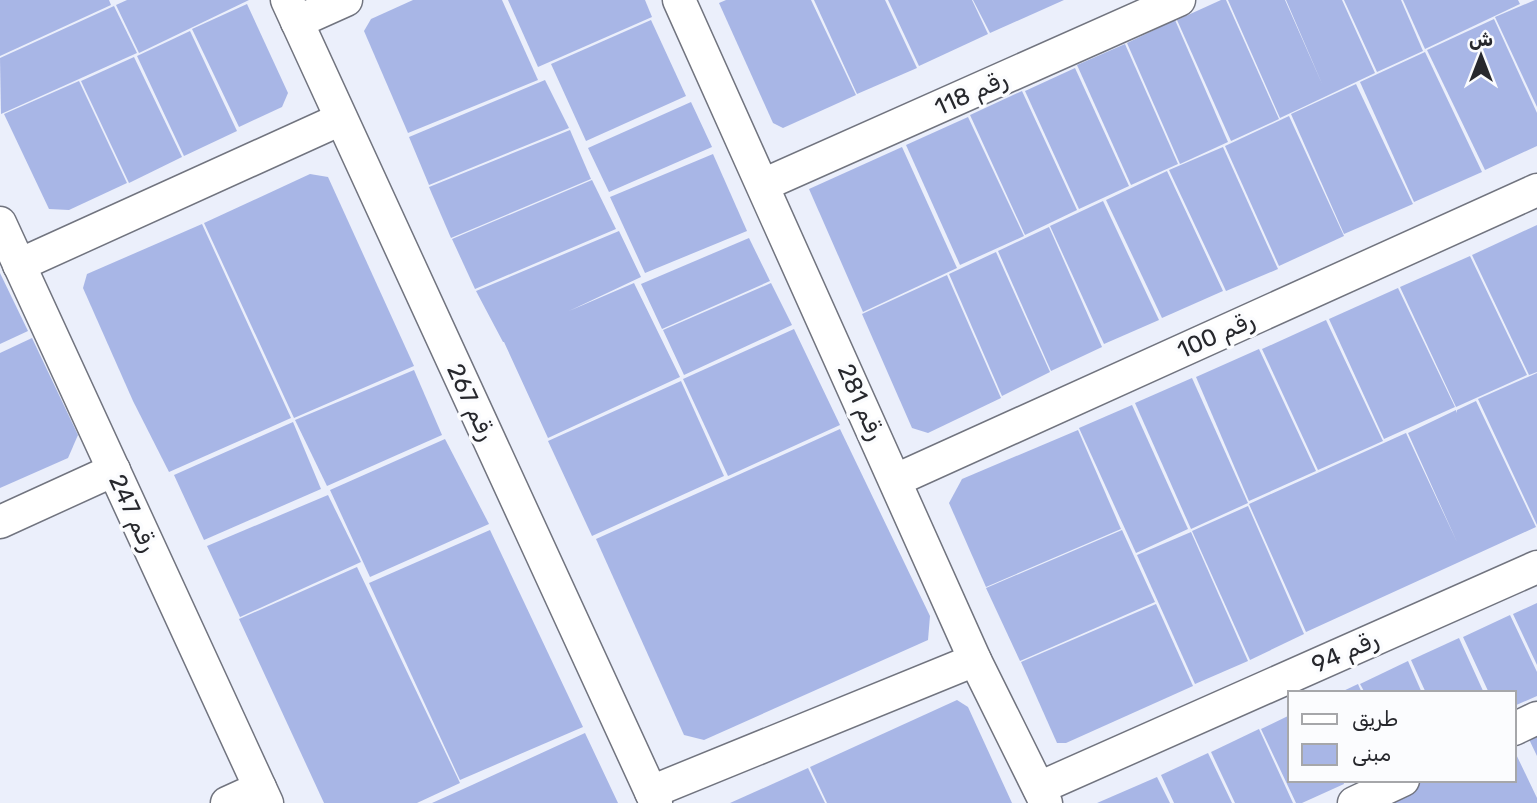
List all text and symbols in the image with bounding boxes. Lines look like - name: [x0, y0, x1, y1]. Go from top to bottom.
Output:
- north arrow: [1446, 21, 1516, 91]
- text: ش: [1469, 28, 1493, 51]
- street label: رقم 118: [930, 65, 1012, 122]
- street label: رقم 100: [1173, 306, 1259, 365]
- street label: رقم 267: [440, 359, 501, 445]
- street label: رقم 281: [831, 360, 890, 445]
- street label: رقم 247: [102, 470, 163, 557]
- street label: رقم 94: [1307, 625, 1383, 680]
- legend: [1288, 691, 1516, 782]
- text: طريق: [1352, 706, 1398, 731]
- text: مبنى: [1352, 741, 1391, 766]

